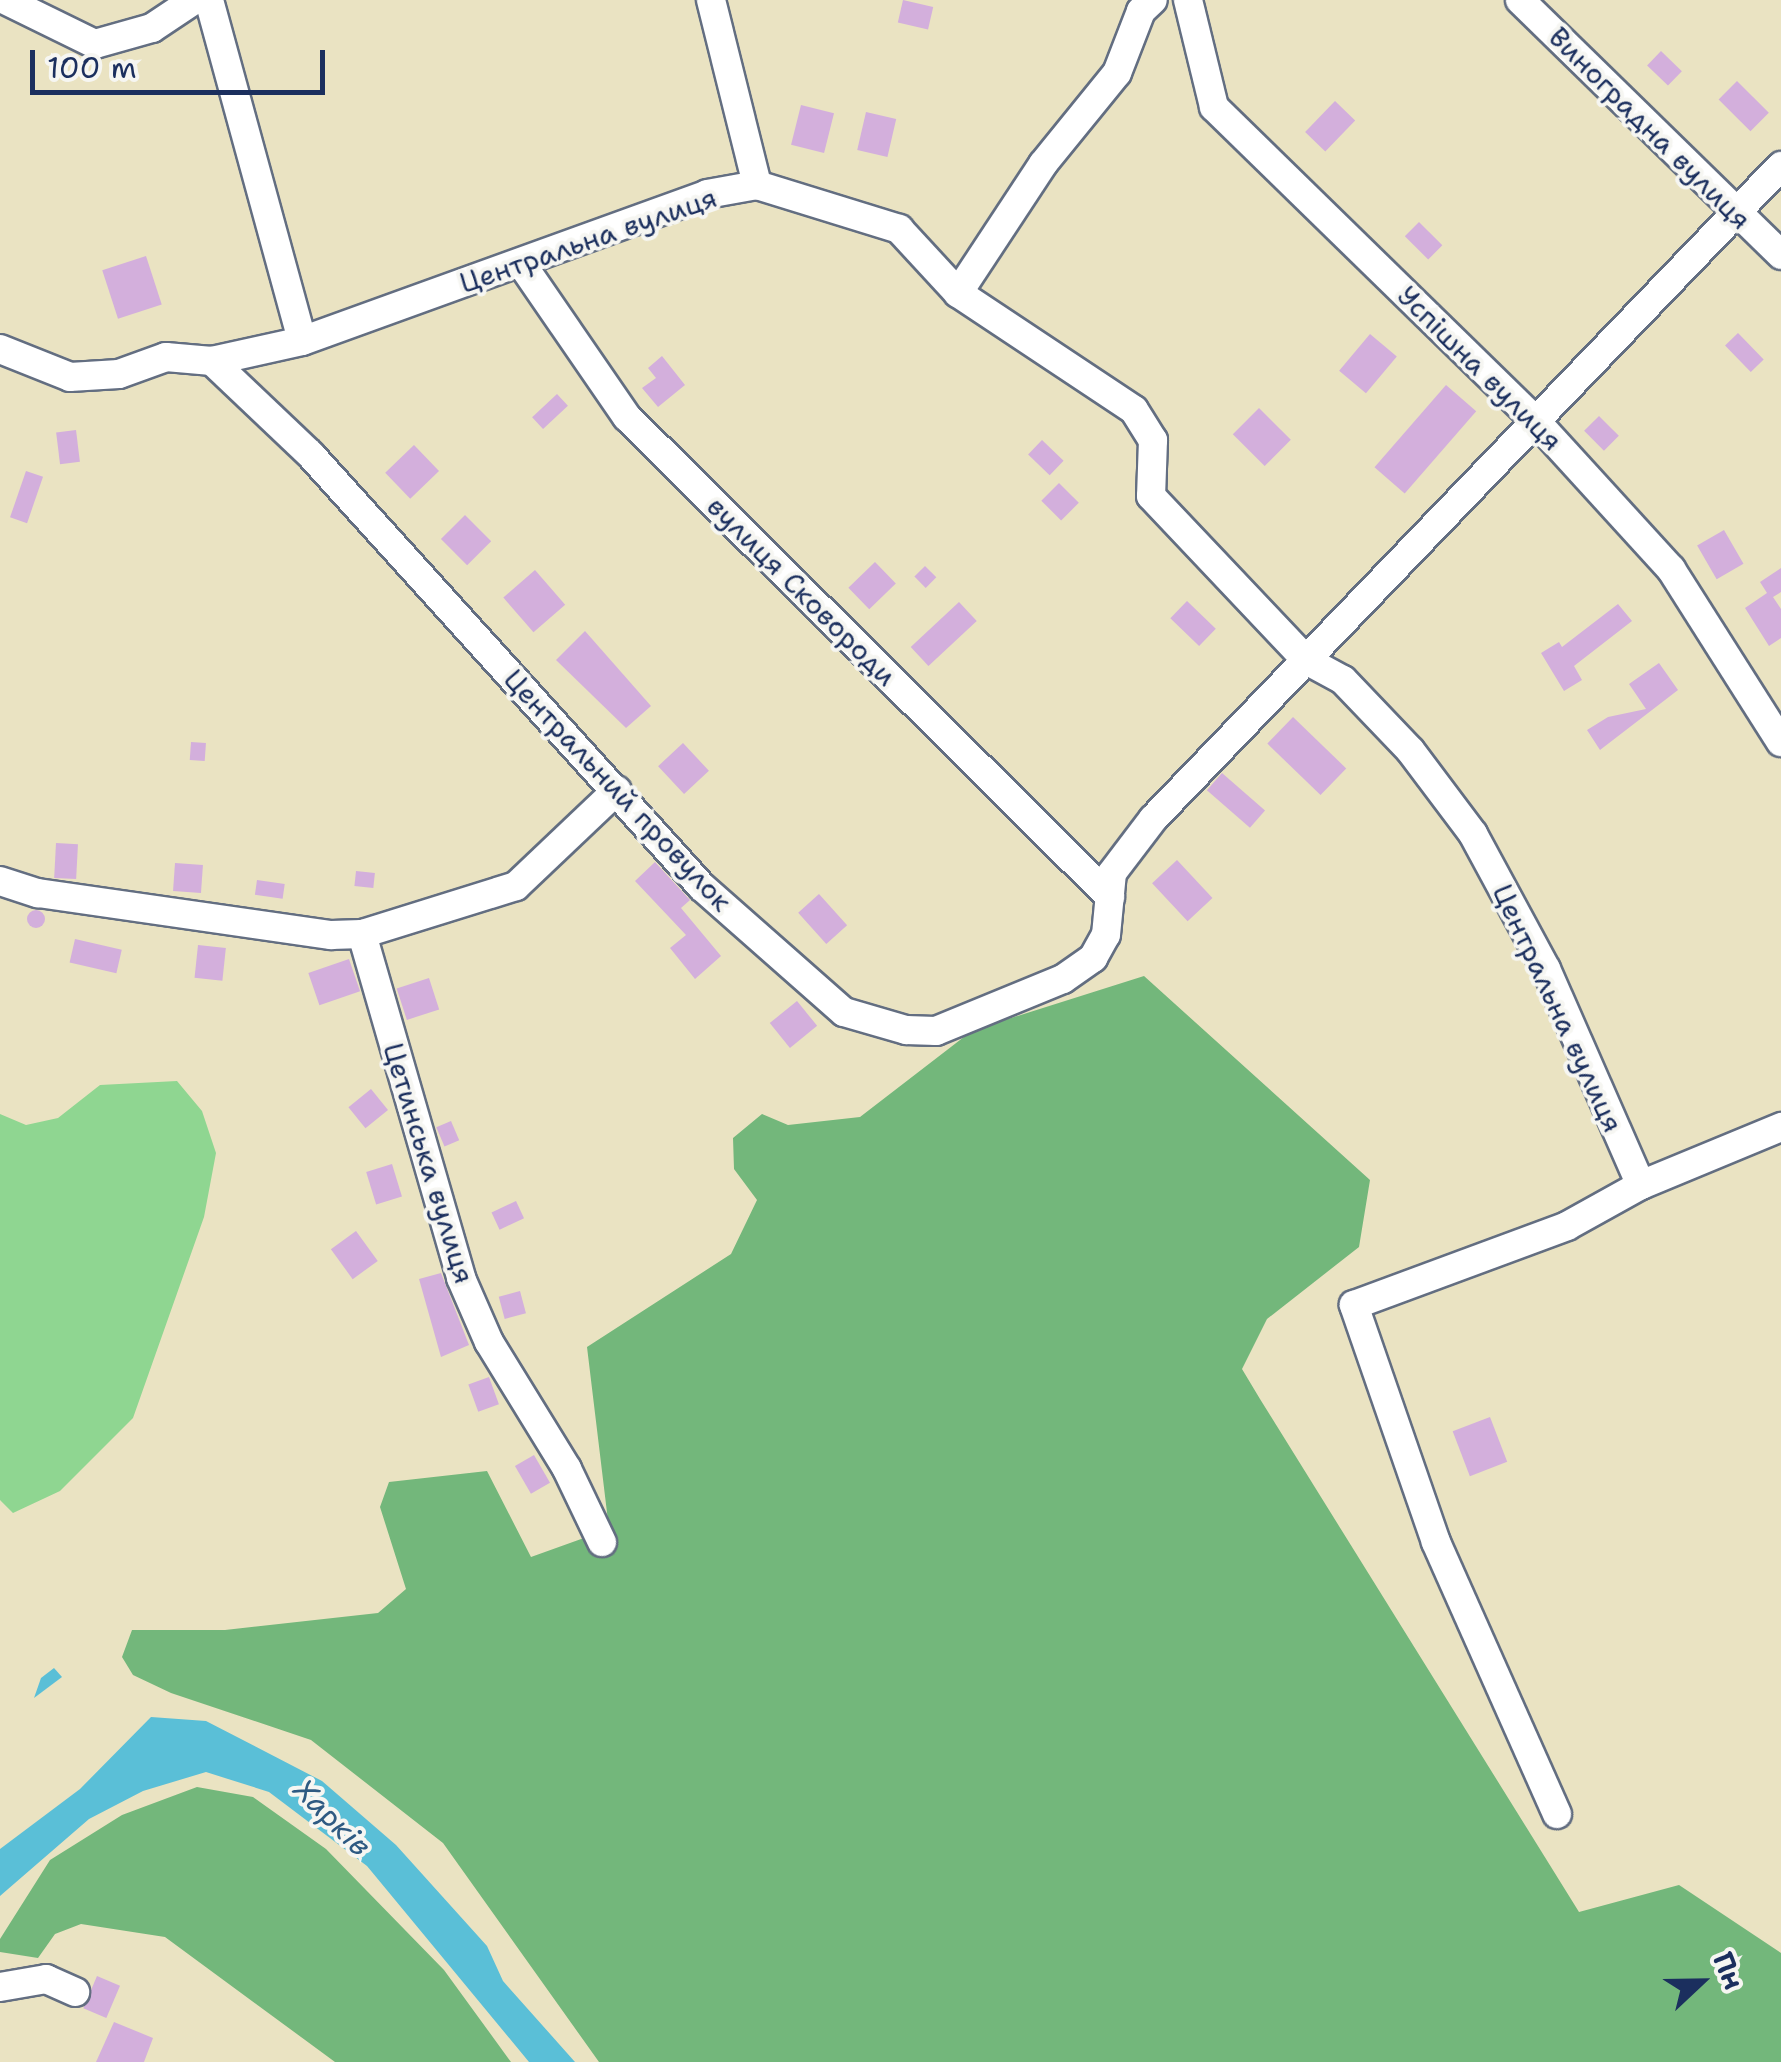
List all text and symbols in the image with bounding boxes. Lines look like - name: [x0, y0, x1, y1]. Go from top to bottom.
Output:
- street label: Виноградна вулиця: [1542, 20, 1758, 236]
- scale bar: [35, 30, 330, 92]
- text: 100 m: [47, 47, 137, 88]
- street label: Центральна вулиця: [455, 180, 721, 300]
- street label: Успішна вулиця: [1391, 279, 1569, 457]
- street label: вулиця Сковороди: [700, 489, 904, 693]
- street label: Центральний провулок: [497, 662, 739, 918]
- street label: Центральна вулиця: [1486, 879, 1630, 1137]
- street label: Цетинська вулиця: [376, 1039, 482, 1287]
- water label: Харків: [286, 1772, 378, 1864]
- north arrow: [1651, 1932, 1751, 2032]
- text: Пн: [1704, 1946, 1753, 1995]

